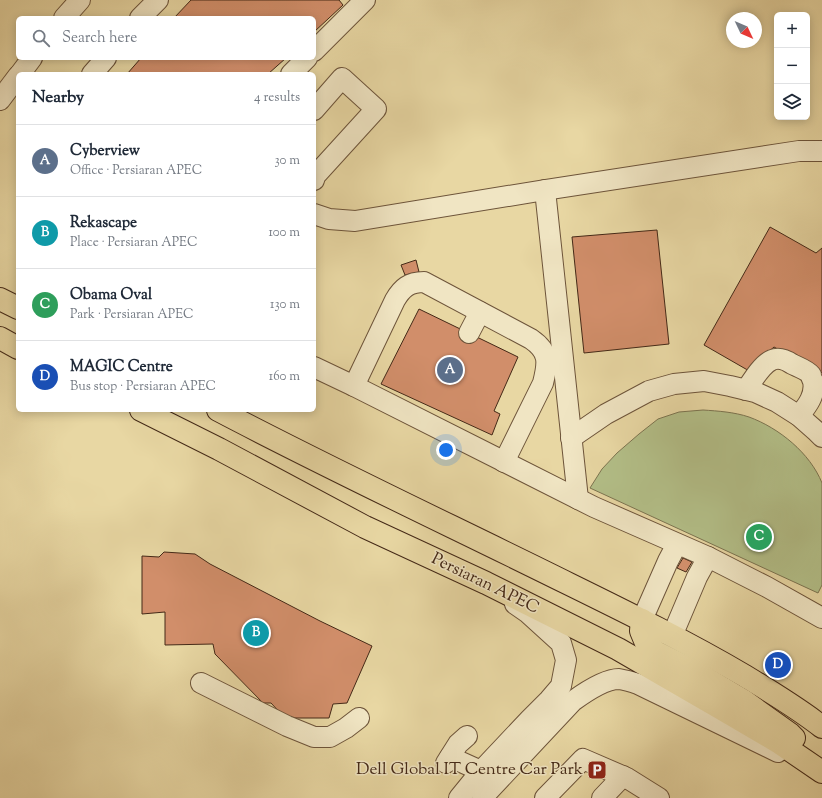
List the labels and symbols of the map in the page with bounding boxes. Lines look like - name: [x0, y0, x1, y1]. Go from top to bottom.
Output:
- north arrow: [726, 12, 762, 48]
- pin: A: [437, 355, 463, 385]
- your location: [436, 440, 456, 460]
- pin: C: [746, 522, 772, 552]
- street label: Persiaran APEC: [427, 547, 543, 621]
- pin: B: [243, 618, 269, 648]
- pin: D: [765, 650, 791, 680]
- place label: Dell Global IT Centre Car Park: [356, 758, 583, 782]
- parking icon: Dell Global IT Centre Car Park: [586, 759, 608, 781]

